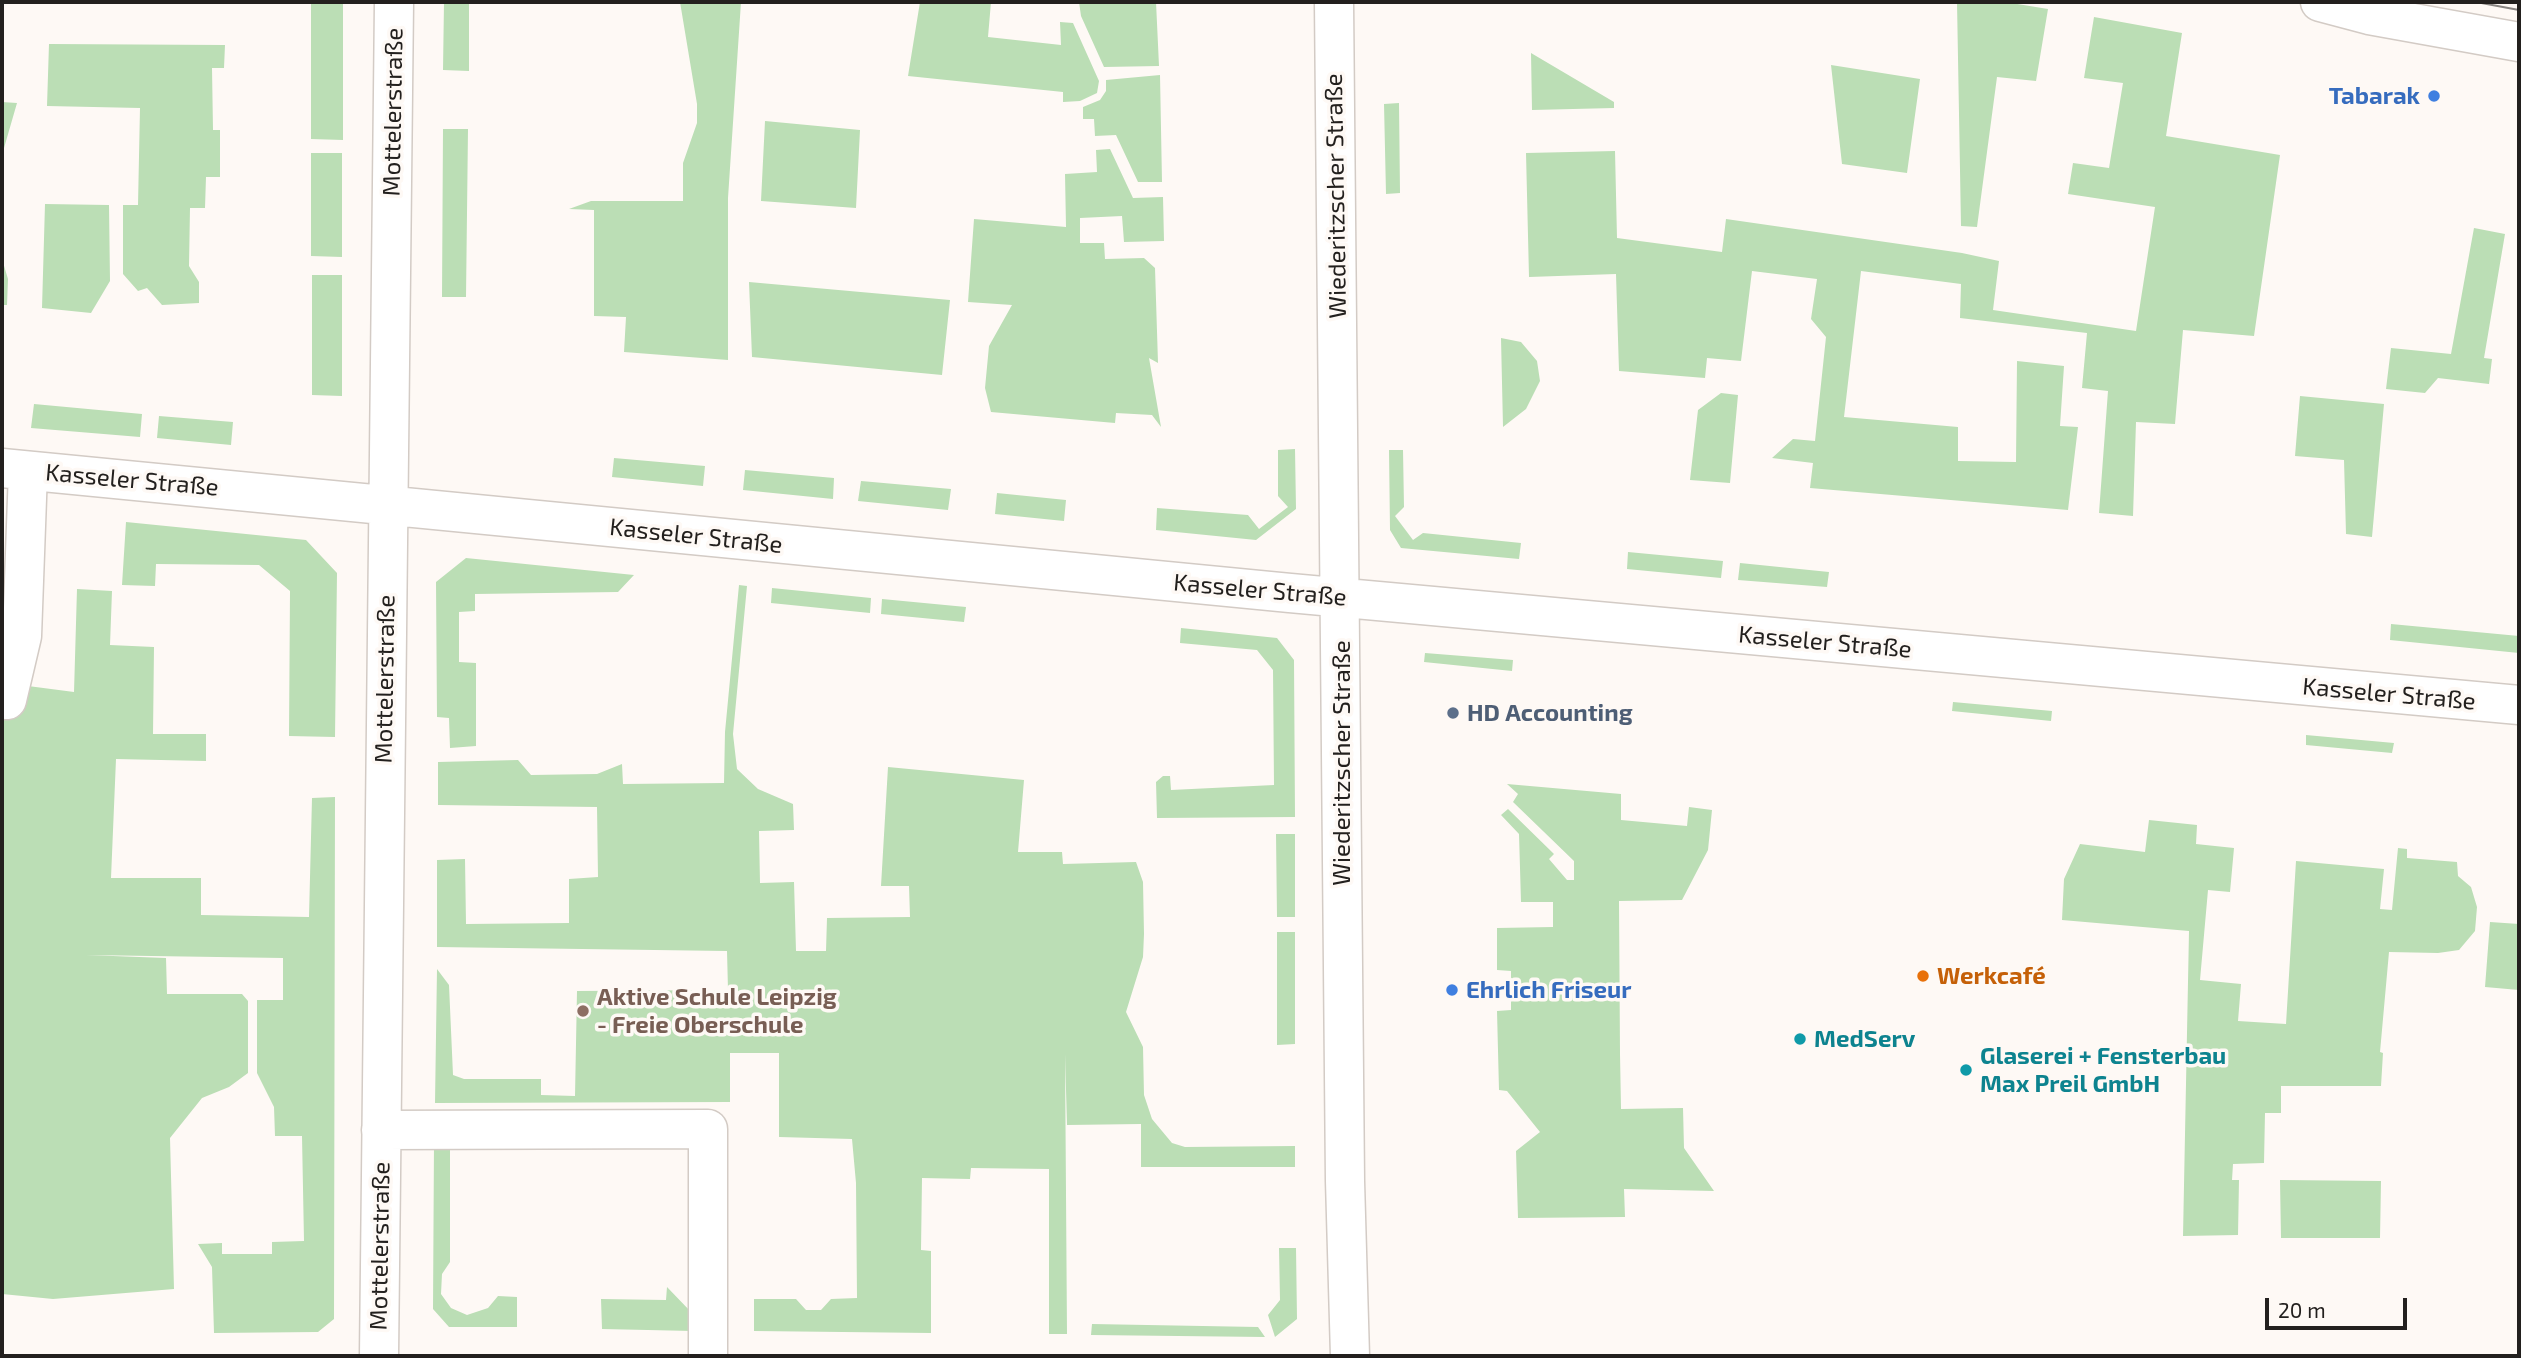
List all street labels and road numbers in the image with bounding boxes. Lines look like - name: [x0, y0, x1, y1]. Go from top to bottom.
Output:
- street label: Mottelerstraße: [377, 27, 409, 197]
- street label: Wiederitzscher Straße: [1319, 73, 1353, 319]
- street label: Kasseler Straße: [44, 458, 220, 502]
- street label: Kasseler Straße: [608, 513, 784, 559]
- street label: Kasseler Straße: [1172, 568, 1348, 612]
- street label: Mottelerstraße: [369, 594, 401, 764]
- street label: Kasseler Straße: [1737, 620, 1913, 664]
- street label: Wiederitzscher Straße: [1328, 640, 1356, 886]
- street label: Kasseler Straße: [2301, 672, 2477, 716]
- street label: Mottelerstraße: [364, 1161, 396, 1331]

